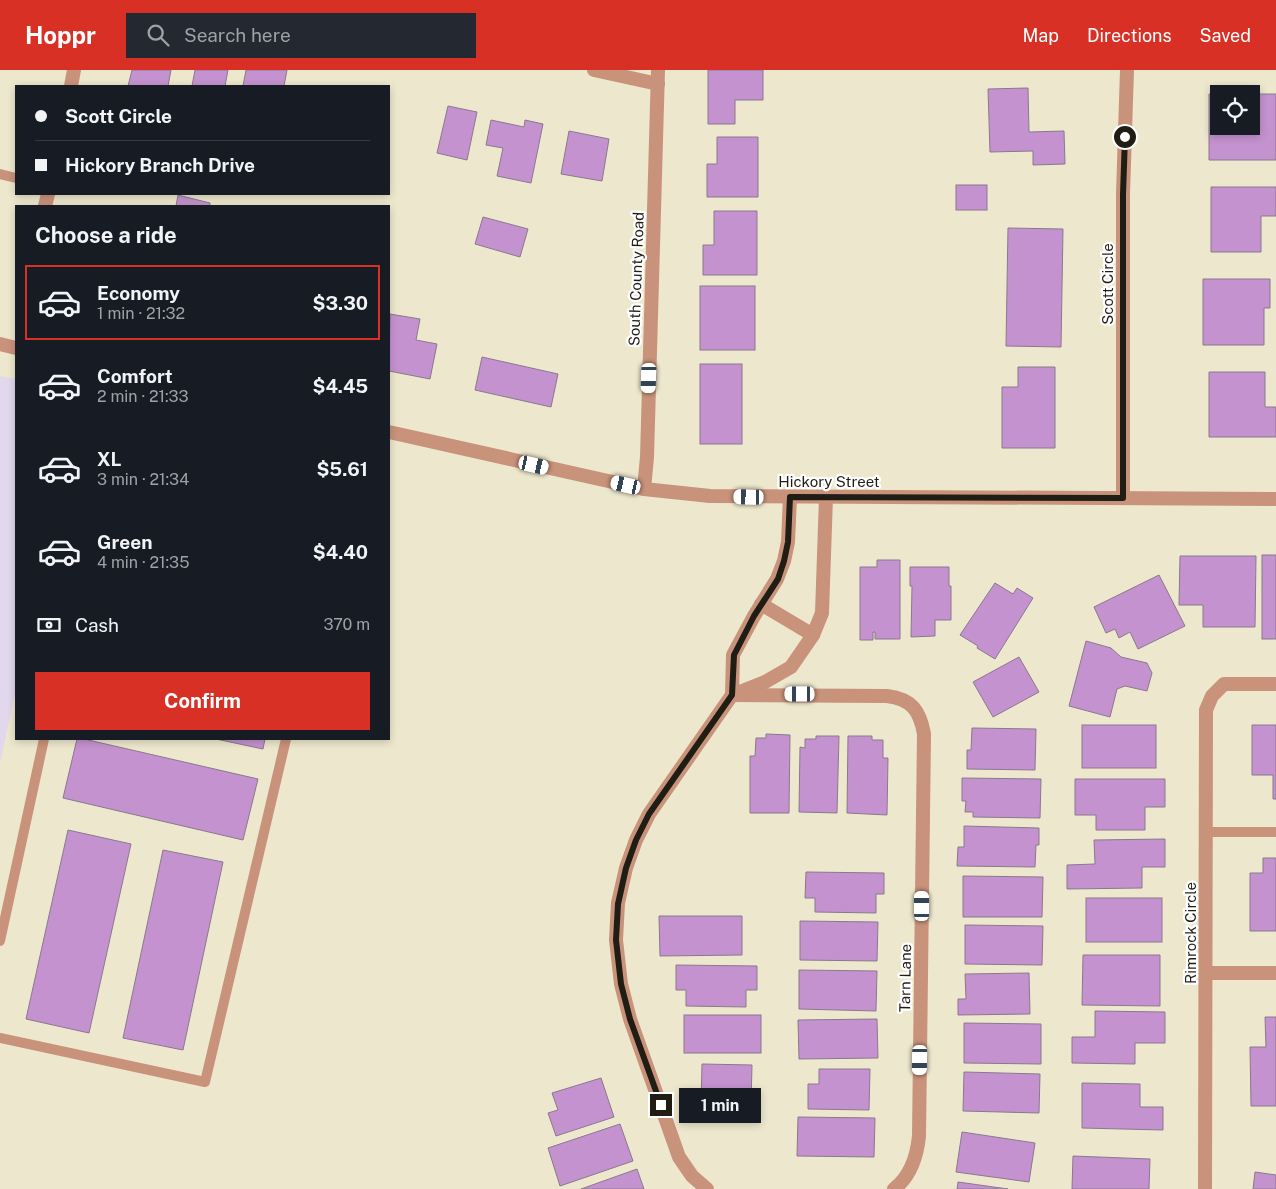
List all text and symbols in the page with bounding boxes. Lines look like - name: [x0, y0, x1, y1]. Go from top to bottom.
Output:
- search box: [126, 13, 476, 58]
- text: Hoppr: [25, 21, 96, 49]
- icon: search: [144, 21, 172, 49]
- text: Search here: [184, 24, 291, 46]
- text: Map: [1022, 25, 1059, 46]
- text: Directions: [1087, 25, 1172, 46]
- text: Saved: [1200, 25, 1251, 46]
- map controls: [1210, 85, 1260, 135]
- button: locate: [1210, 85, 1260, 135]
- text: Scott Circle: [65, 105, 172, 127]
- route start: [1114, 126, 1136, 148]
- text: Hickory Branch Drive: [65, 154, 255, 176]
- street label: South County Road: [625, 212, 647, 346]
- text: Choose a ride: [35, 222, 177, 248]
- street label: Scott Circle: [1099, 243, 1116, 325]
- icon: car: [37, 280, 82, 325]
- text: Economy: [97, 282, 180, 304]
- text: $3.30: [312, 292, 368, 314]
- text: 1 min · 21:32: [97, 304, 185, 323]
- icon: car: [37, 363, 82, 408]
- car: [640, 363, 657, 393]
- text: Comfort: [97, 365, 173, 387]
- text: $4.45: [312, 375, 368, 397]
- text: 2 min · 21:33: [97, 387, 189, 406]
- icon: car: [37, 446, 82, 491]
- text: XL: [97, 448, 122, 470]
- car: [517, 454, 550, 476]
- text: $5.61: [316, 458, 368, 480]
- text: 3 min · 21:34: [97, 470, 189, 489]
- street label: Hickory Street: [778, 473, 880, 490]
- car: [609, 474, 642, 496]
- car: [733, 489, 764, 505]
- icon: car: [37, 529, 82, 574]
- text: Green: [97, 531, 152, 553]
- text: $4.40: [313, 541, 368, 563]
- text: 4 min · 21:35: [97, 553, 189, 572]
- icon: cash: [35, 611, 63, 639]
- text: Cash: [75, 614, 119, 636]
- text: 370 m: [323, 615, 370, 634]
- button: Confirm: [35, 672, 370, 730]
- car: [785, 687, 815, 702]
- street label: Rimrock Circle: [1182, 882, 1199, 984]
- car: [914, 891, 929, 921]
- street label: Tarn Lane: [896, 944, 914, 1012]
- car: [912, 1045, 927, 1075]
- callout: 1 min: [678, 1088, 761, 1122]
- route end: [650, 1094, 672, 1116]
- text: 1 min: [701, 1096, 739, 1115]

